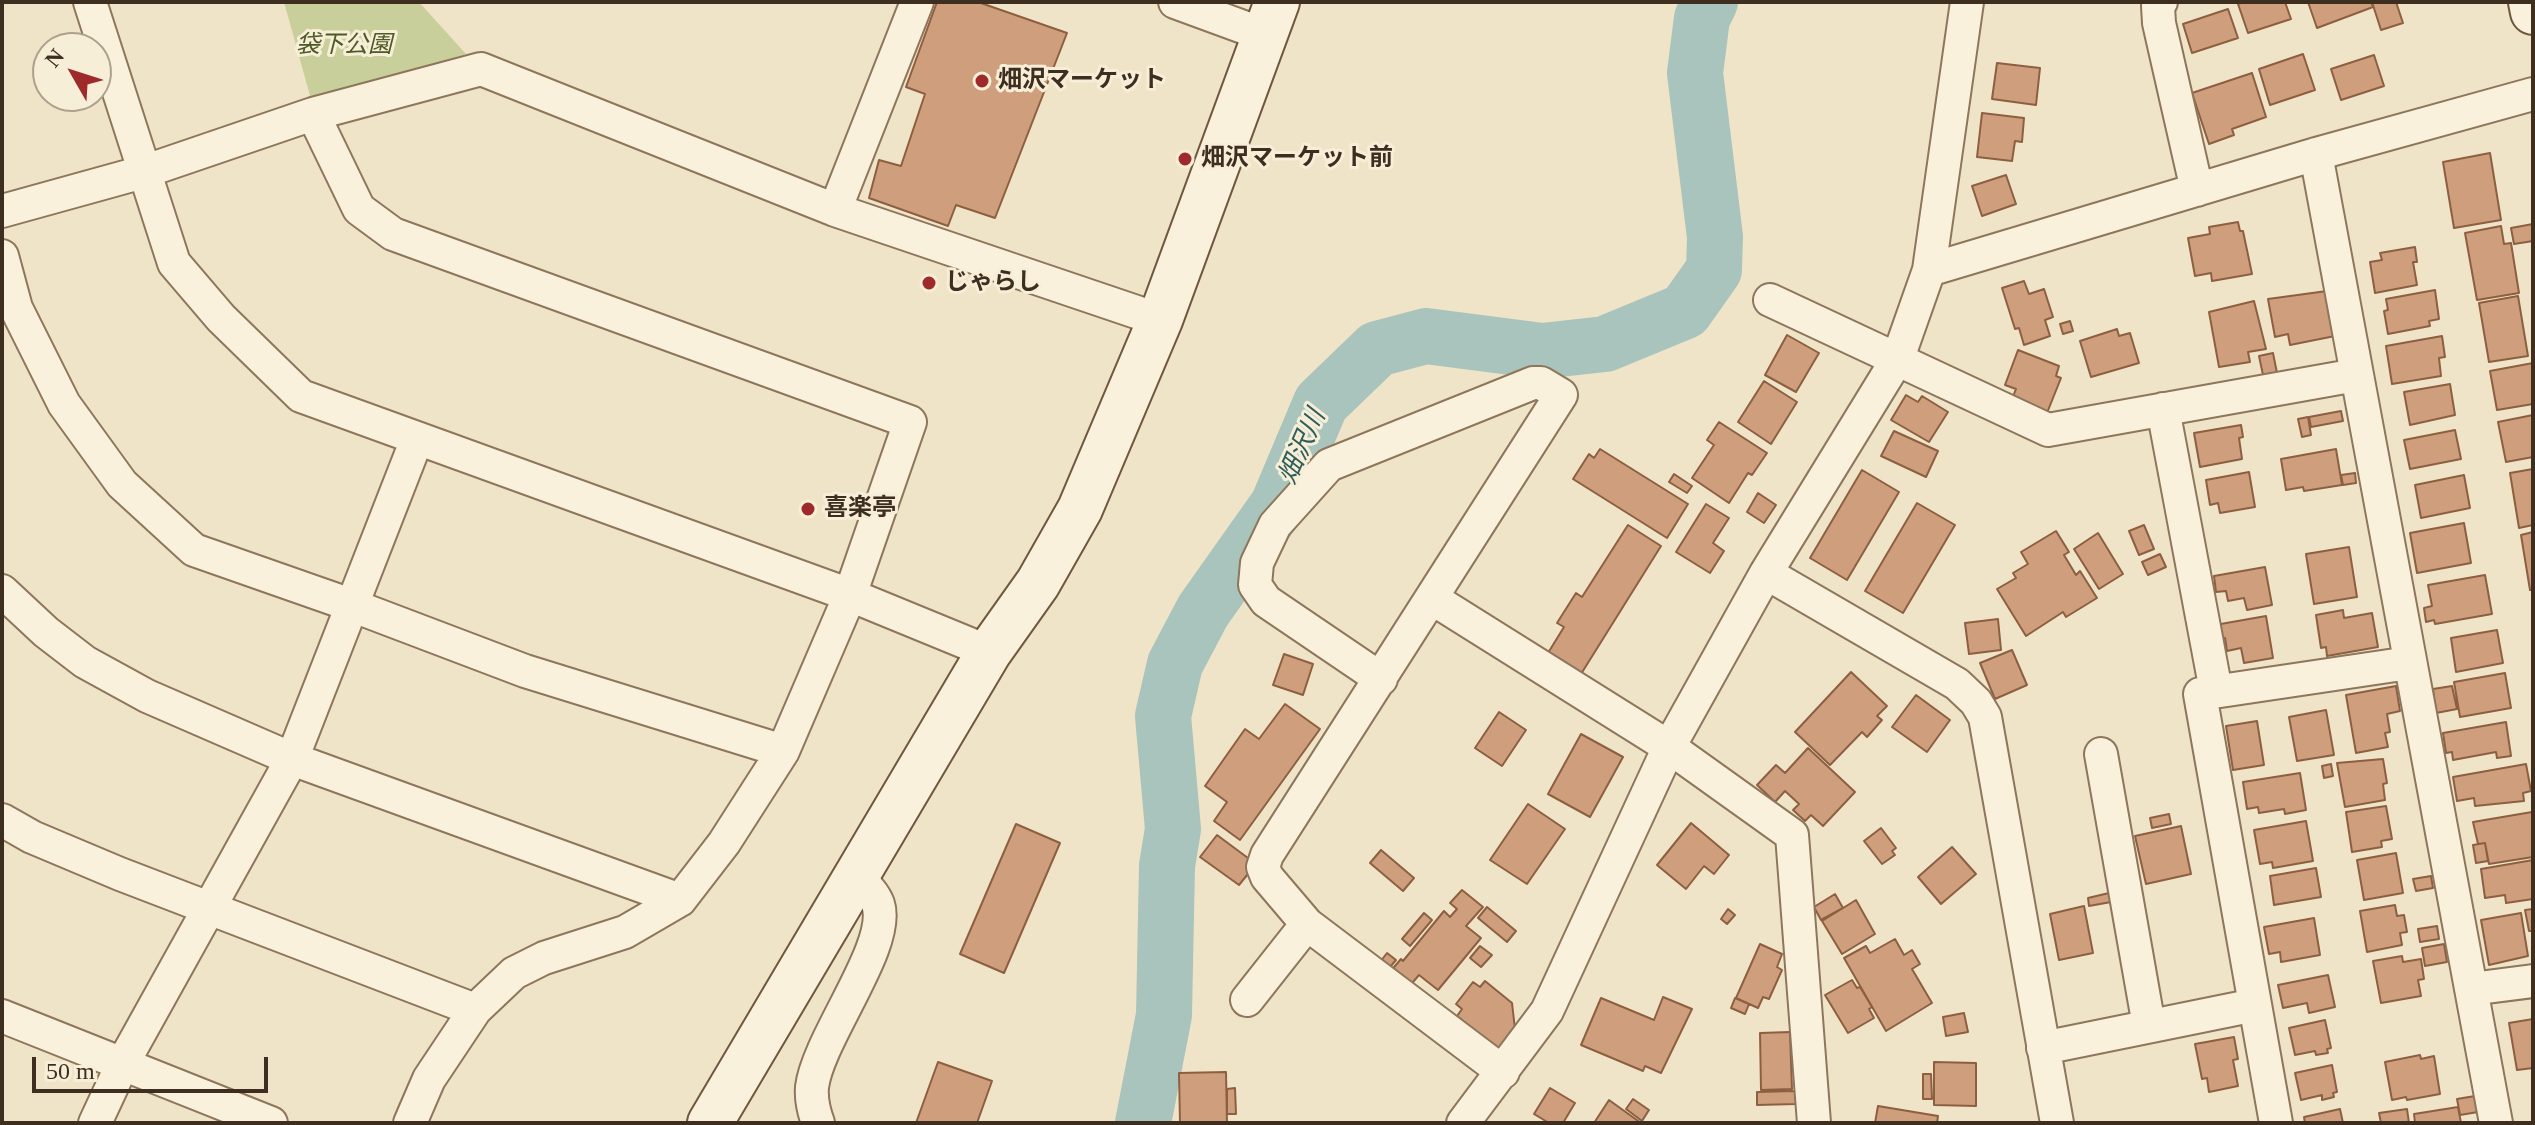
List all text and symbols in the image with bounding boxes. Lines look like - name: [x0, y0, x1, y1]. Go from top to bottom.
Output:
- north arrow: [32, 32, 112, 112]
- park label: 袋下公園: [296, 32, 392, 60]
- text: N: [40, 44, 69, 72]
- place label: 畑沢マーケット: [998, 67, 1166, 95]
- marker: 畑沢マーケット: [973, 72, 991, 90]
- place label: 畑沢マーケット前: [1201, 145, 1393, 173]
- marker: 畑沢マーケット前: [1176, 150, 1194, 168]
- place label: じゃらし: [945, 269, 1041, 297]
- marker: じゃらし: [920, 274, 938, 292]
- water label: 畑沢川: [1273, 405, 1333, 489]
- place label: 喜楽亭: [824, 495, 896, 523]
- marker: 喜楽亭: [799, 500, 817, 518]
- scale bar: [36, 1041, 272, 1091]
- text: 50 m: [46, 1058, 95, 1084]

